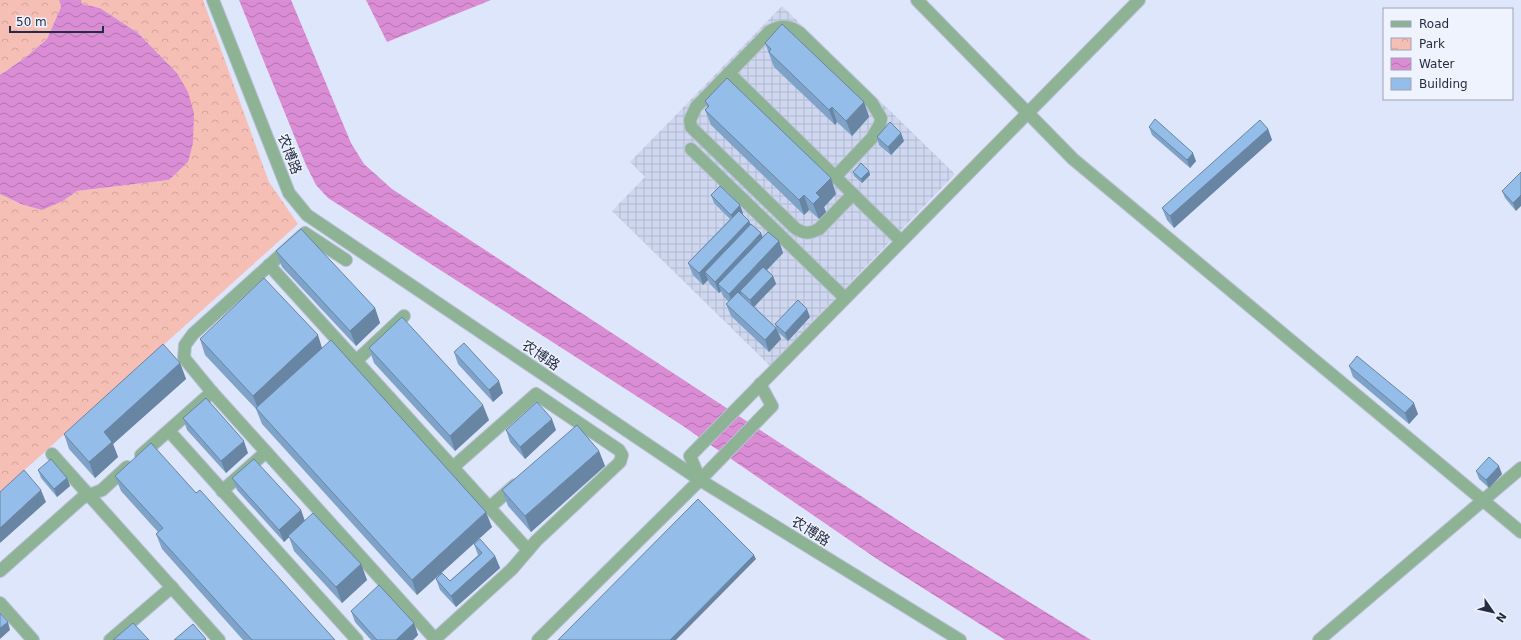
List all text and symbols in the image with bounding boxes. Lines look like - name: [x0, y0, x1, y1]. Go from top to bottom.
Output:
- scale bar: [10, 8, 103, 34]
- legend: [1383, 8, 1513, 100]
- text: 50 m: [16, 15, 47, 29]
- text: Road: [1419, 17, 1449, 31]
- text: Park: [1419, 37, 1445, 51]
- text: Water: [1419, 57, 1455, 71]
- text: Building: [1419, 77, 1468, 91]
- street label: 农博路: [275, 132, 305, 176]
- street label: 农博路: [519, 337, 563, 373]
- street label: 农博路: [789, 513, 833, 549]
- north arrow: [1473, 592, 1513, 632]
- text: N: [1493, 610, 1509, 625]

